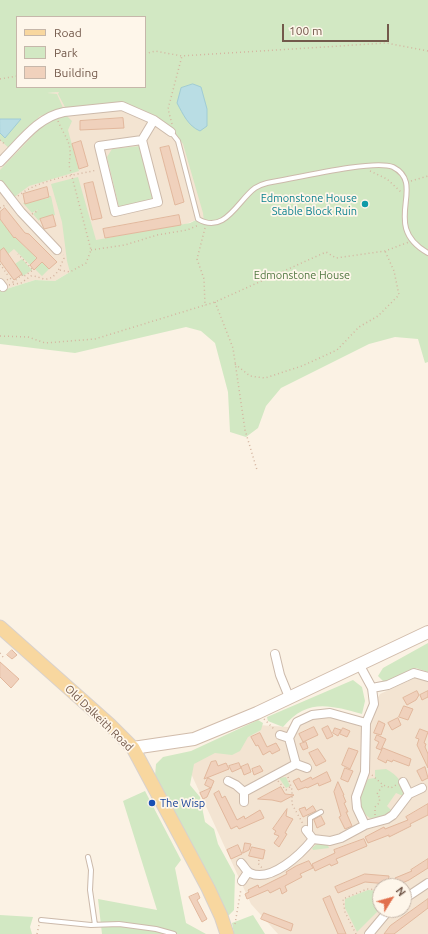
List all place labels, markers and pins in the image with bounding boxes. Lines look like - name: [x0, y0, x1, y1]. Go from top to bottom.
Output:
- place label: Edmonstone House Stable Block Ruin: [261, 191, 357, 217]
- marker: Edmonstone House Stable Block Ruin: [360, 199, 370, 209]
- place label: The Wisp: [160, 796, 205, 810]
- marker: The Wisp: [147, 798, 157, 808]

